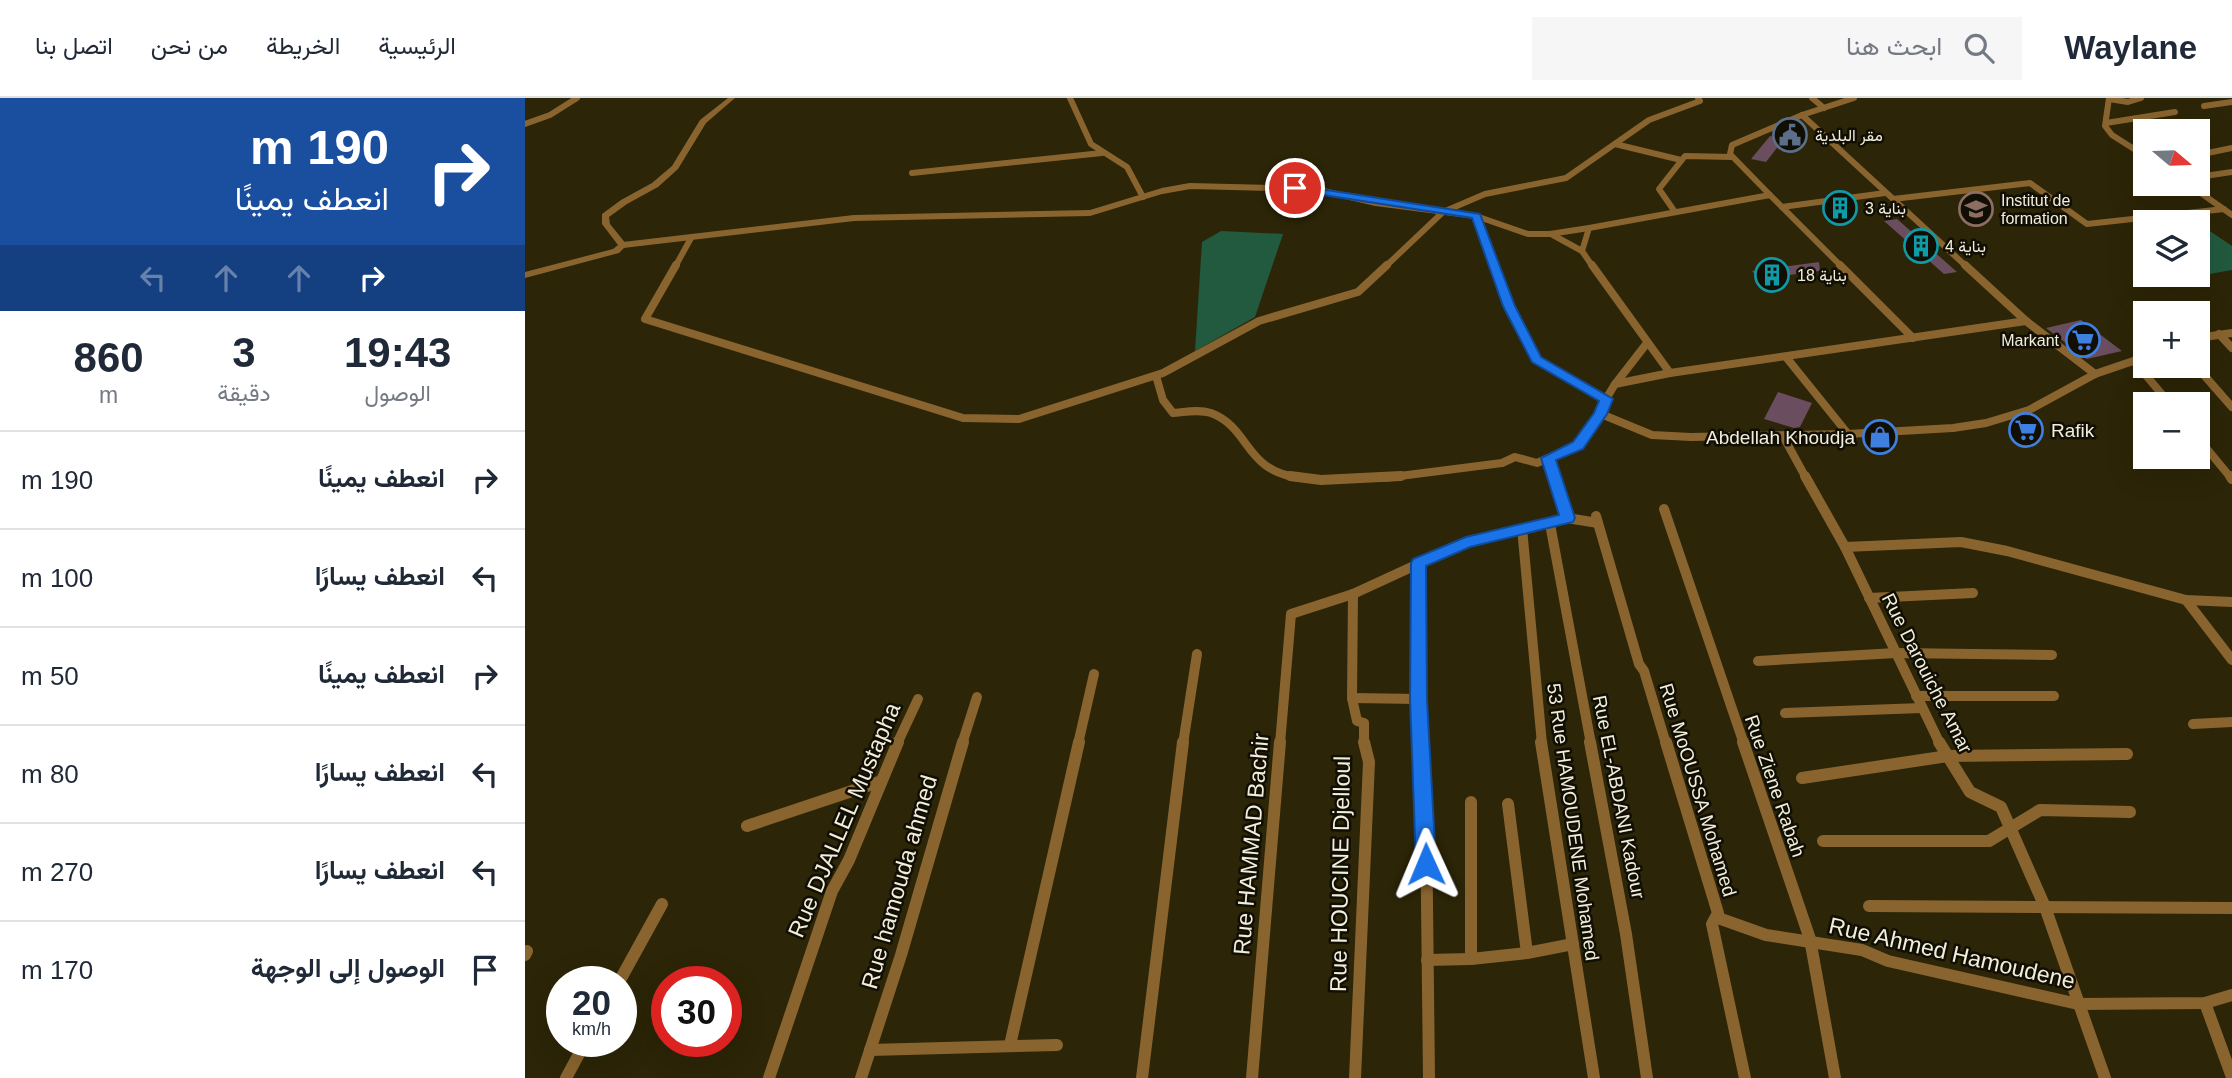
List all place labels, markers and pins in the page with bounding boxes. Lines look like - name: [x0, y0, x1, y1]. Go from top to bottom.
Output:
- public building icon: مقر البلدية: [1771, 116, 1809, 154]
- place label: مقر البلدية: [1815, 127, 1883, 146]
- pin: [1265, 158, 1325, 218]
- building icon: بناية 3: [1821, 189, 1859, 227]
- school or university icon: Institut de formation: [1957, 190, 1995, 228]
- place label: Institut de formation: [2001, 192, 2070, 227]
- place label: بناية 3: [1865, 200, 1906, 218]
- building icon: بناية 4: [1902, 227, 1940, 265]
- place label: بناية 4: [1945, 238, 1986, 256]
- building icon: بناية 18: [1753, 256, 1791, 294]
- place label: بناية 18: [1797, 267, 1847, 285]
- supermarket icon: Markant: [2064, 321, 2102, 359]
- place label: Markant: [2001, 332, 2060, 349]
- supermarket icon: Rafik: [2007, 411, 2045, 449]
- shop icon: Abdellah Khoudja: [1861, 418, 1899, 456]
- place label: Rafik: [2051, 420, 2095, 441]
- place label: Abdellah Khoudja: [1706, 427, 1855, 448]

